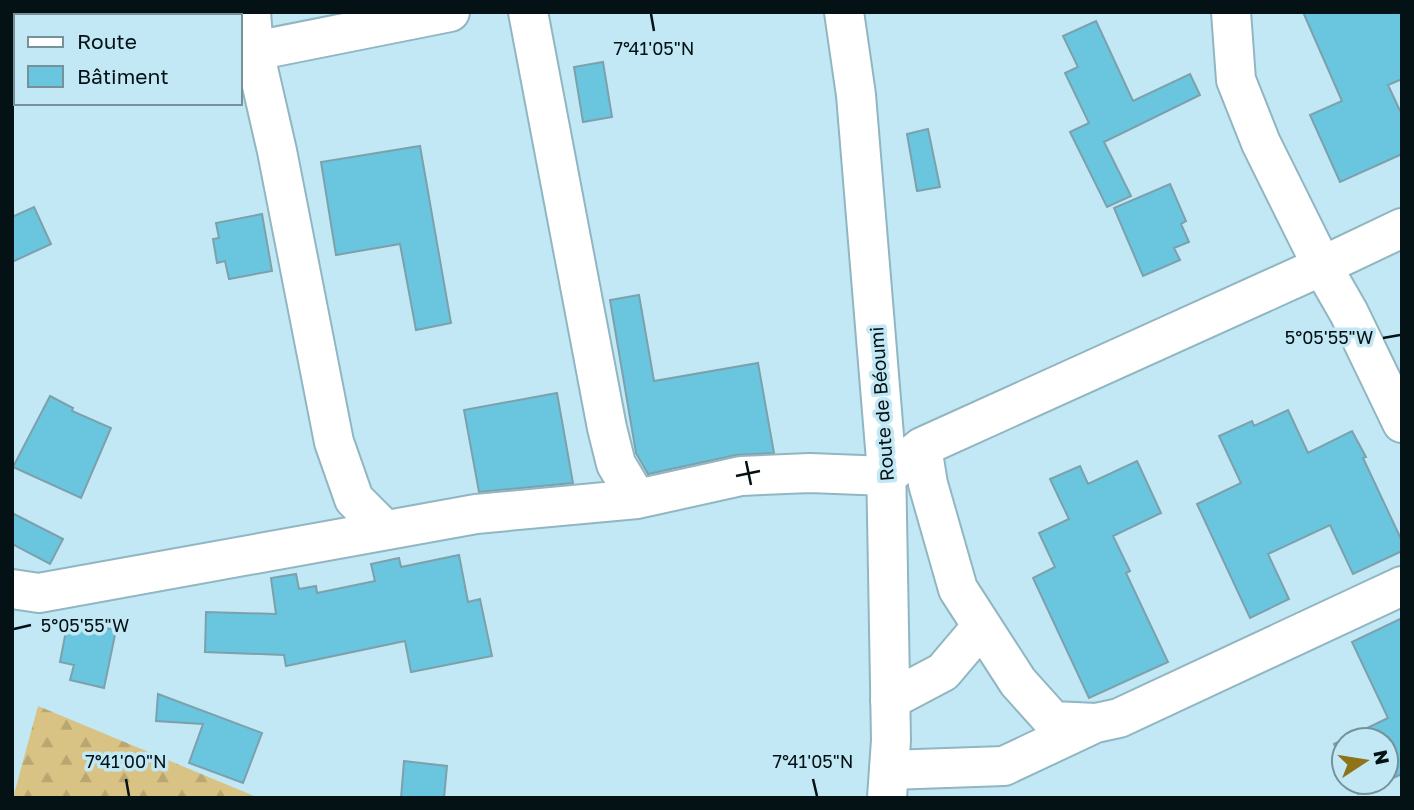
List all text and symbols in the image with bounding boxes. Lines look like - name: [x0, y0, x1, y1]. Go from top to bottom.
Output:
- legend: [14, 14, 242, 105]
- text: Route: [77, 28, 137, 54]
- text: 7°41'05"N: [614, 37, 694, 59]
- text: Bâtiment: [77, 63, 169, 89]
- street label: Route de Béoumi: [864, 326, 898, 482]
- text: 5°05'55"W: [1285, 326, 1373, 348]
- text: 5°05'55"W: [41, 614, 129, 636]
- north arrow: [1330, 726, 1400, 796]
- text: N: [1369, 748, 1395, 767]
- text: 7°41'00"N: [85, 750, 167, 772]
- text: 7°41'05"N: [773, 750, 853, 772]

